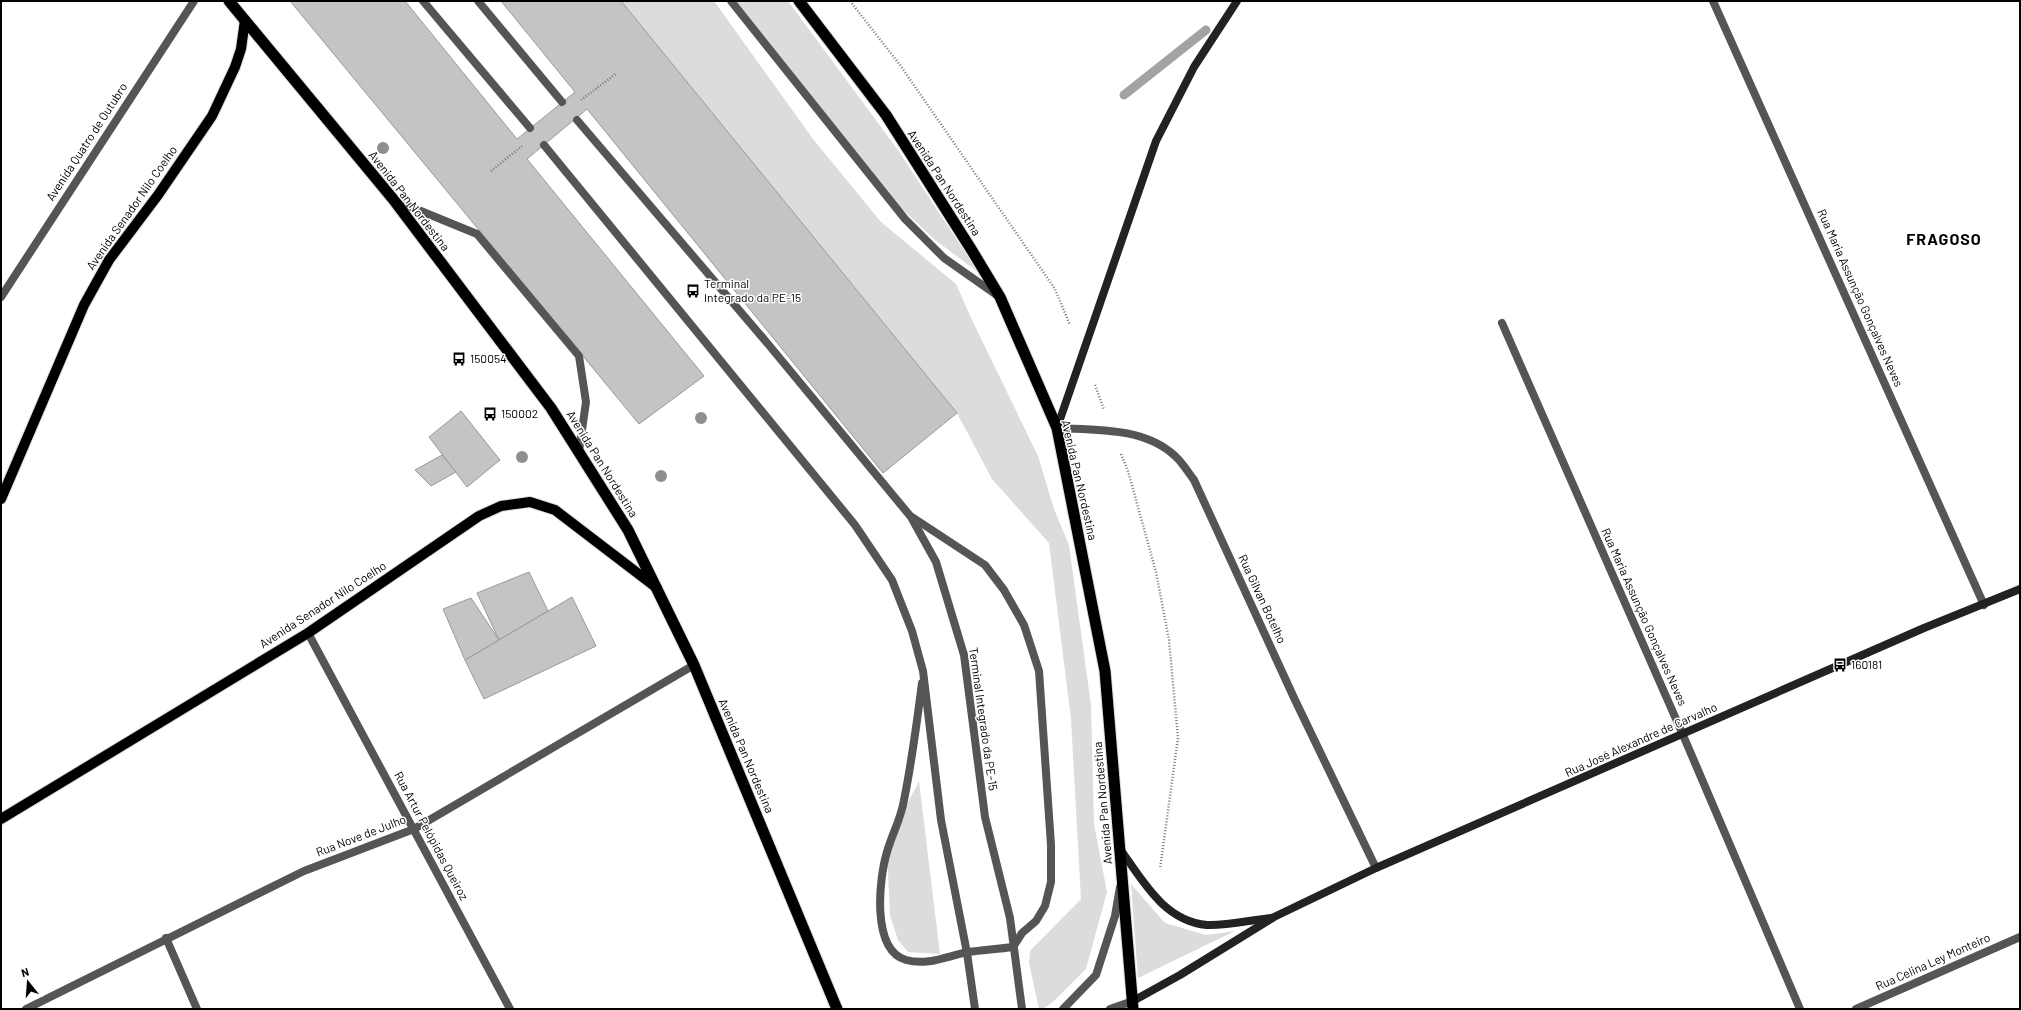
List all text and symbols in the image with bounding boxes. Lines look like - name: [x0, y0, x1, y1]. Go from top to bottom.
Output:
- street label: Avenida Quatro de Outubro: [43, 80, 130, 203]
- street label: Avenida Pan Nordestina: [905, 127, 984, 238]
- street label: Avenida Senador Nilo Coelho: [83, 143, 179, 272]
- street label: Avenida Pan Nordestina: [366, 148, 453, 253]
- street label: Rua Maria Assunção Gonçalves Neves: [1815, 207, 1907, 389]
- district label: FRAGOSO: [1906, 229, 1982, 248]
- place label: Terminal Integrado da PE-15: [704, 276, 801, 304]
- bus stop icon: Terminal Integrado da PE-15: [685, 283, 701, 299]
- bus stop icon: 150054: [451, 351, 467, 367]
- place label: 150054: [470, 351, 507, 365]
- bus stop icon: 150002: [482, 406, 498, 422]
- place label: 150002: [501, 406, 538, 420]
- street label: Avenida Pan Nordestina: [564, 408, 641, 519]
- street label: Avenida Pan Nordestina: [1059, 418, 1101, 541]
- street label: Rua Maria Assunção Gonçalves Neves: [1599, 526, 1691, 708]
- street label: Rua Gilvan Botelho: [1236, 552, 1290, 645]
- street label: Avenida Senador Nilo Coelho: [257, 558, 388, 650]
- street label: Terminal Integrado da PE-15: [967, 646, 1001, 791]
- bus stop icon: 160181: [1832, 657, 1848, 673]
- place label: 160181: [1851, 657, 1882, 671]
- street label: Avenida Pan Nordestina: [716, 696, 777, 815]
- street label: Rua José Alexandre de Carvalho: [1562, 699, 1719, 779]
- street label: Avenida Pan Nordestina: [1090, 741, 1114, 865]
- street label: Rua Artur Pelópidas Queiroz: [392, 769, 472, 902]
- street label: Rua Nove de Julho: [314, 811, 408, 859]
- street label: Rua Celina Ley Monteiro: [1873, 929, 1992, 993]
- north arrow: [8, 962, 48, 1002]
- text: N: [20, 965, 30, 979]

